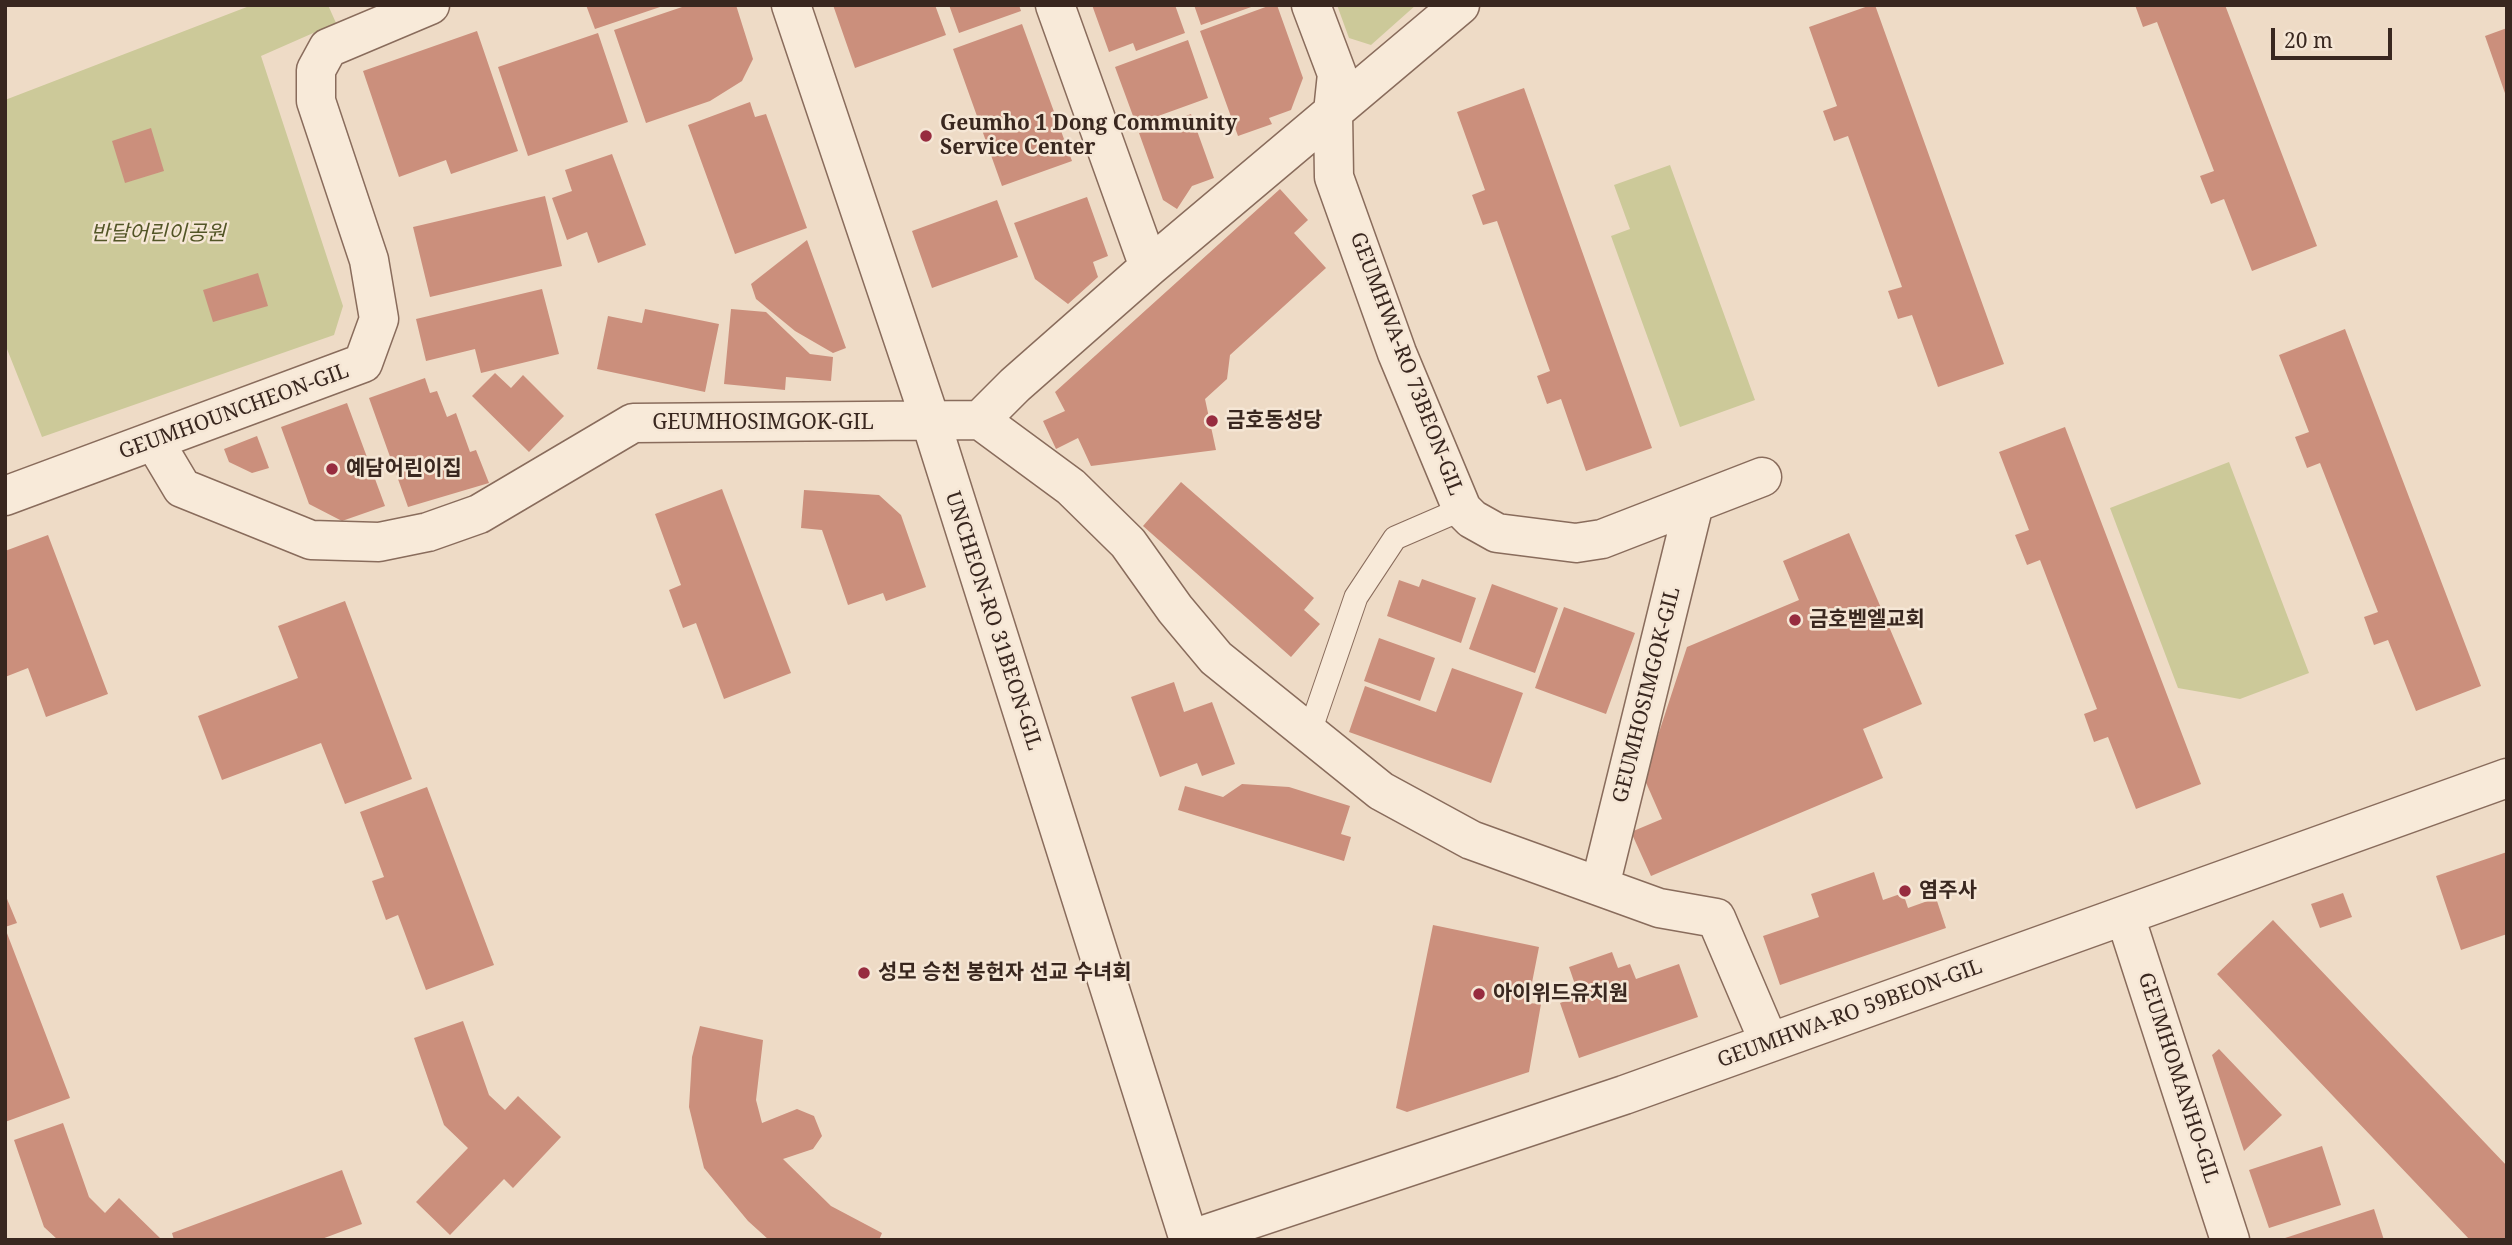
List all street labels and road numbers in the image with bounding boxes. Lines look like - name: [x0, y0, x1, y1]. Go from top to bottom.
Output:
- street label: GEUMHWA-RO 73BEON-GIL: [1344, 229, 1468, 499]
- street label: GEUMHOUNCHEON-GIL: [116, 359, 352, 465]
- street label: GEUMHOSIMGOK-GIL: [652, 410, 874, 436]
- street label: UNCHEON-RO 31BEON-GIL: [939, 489, 1047, 753]
- street label: GEUMHOSIMGOK-GIL: [1608, 585, 1686, 805]
- street label: GEUMHWA-RO 59BEON-GIL: [1714, 954, 1986, 1074]
- street label: GEUMHOMANHO-GIL: [2132, 969, 2224, 1187]

